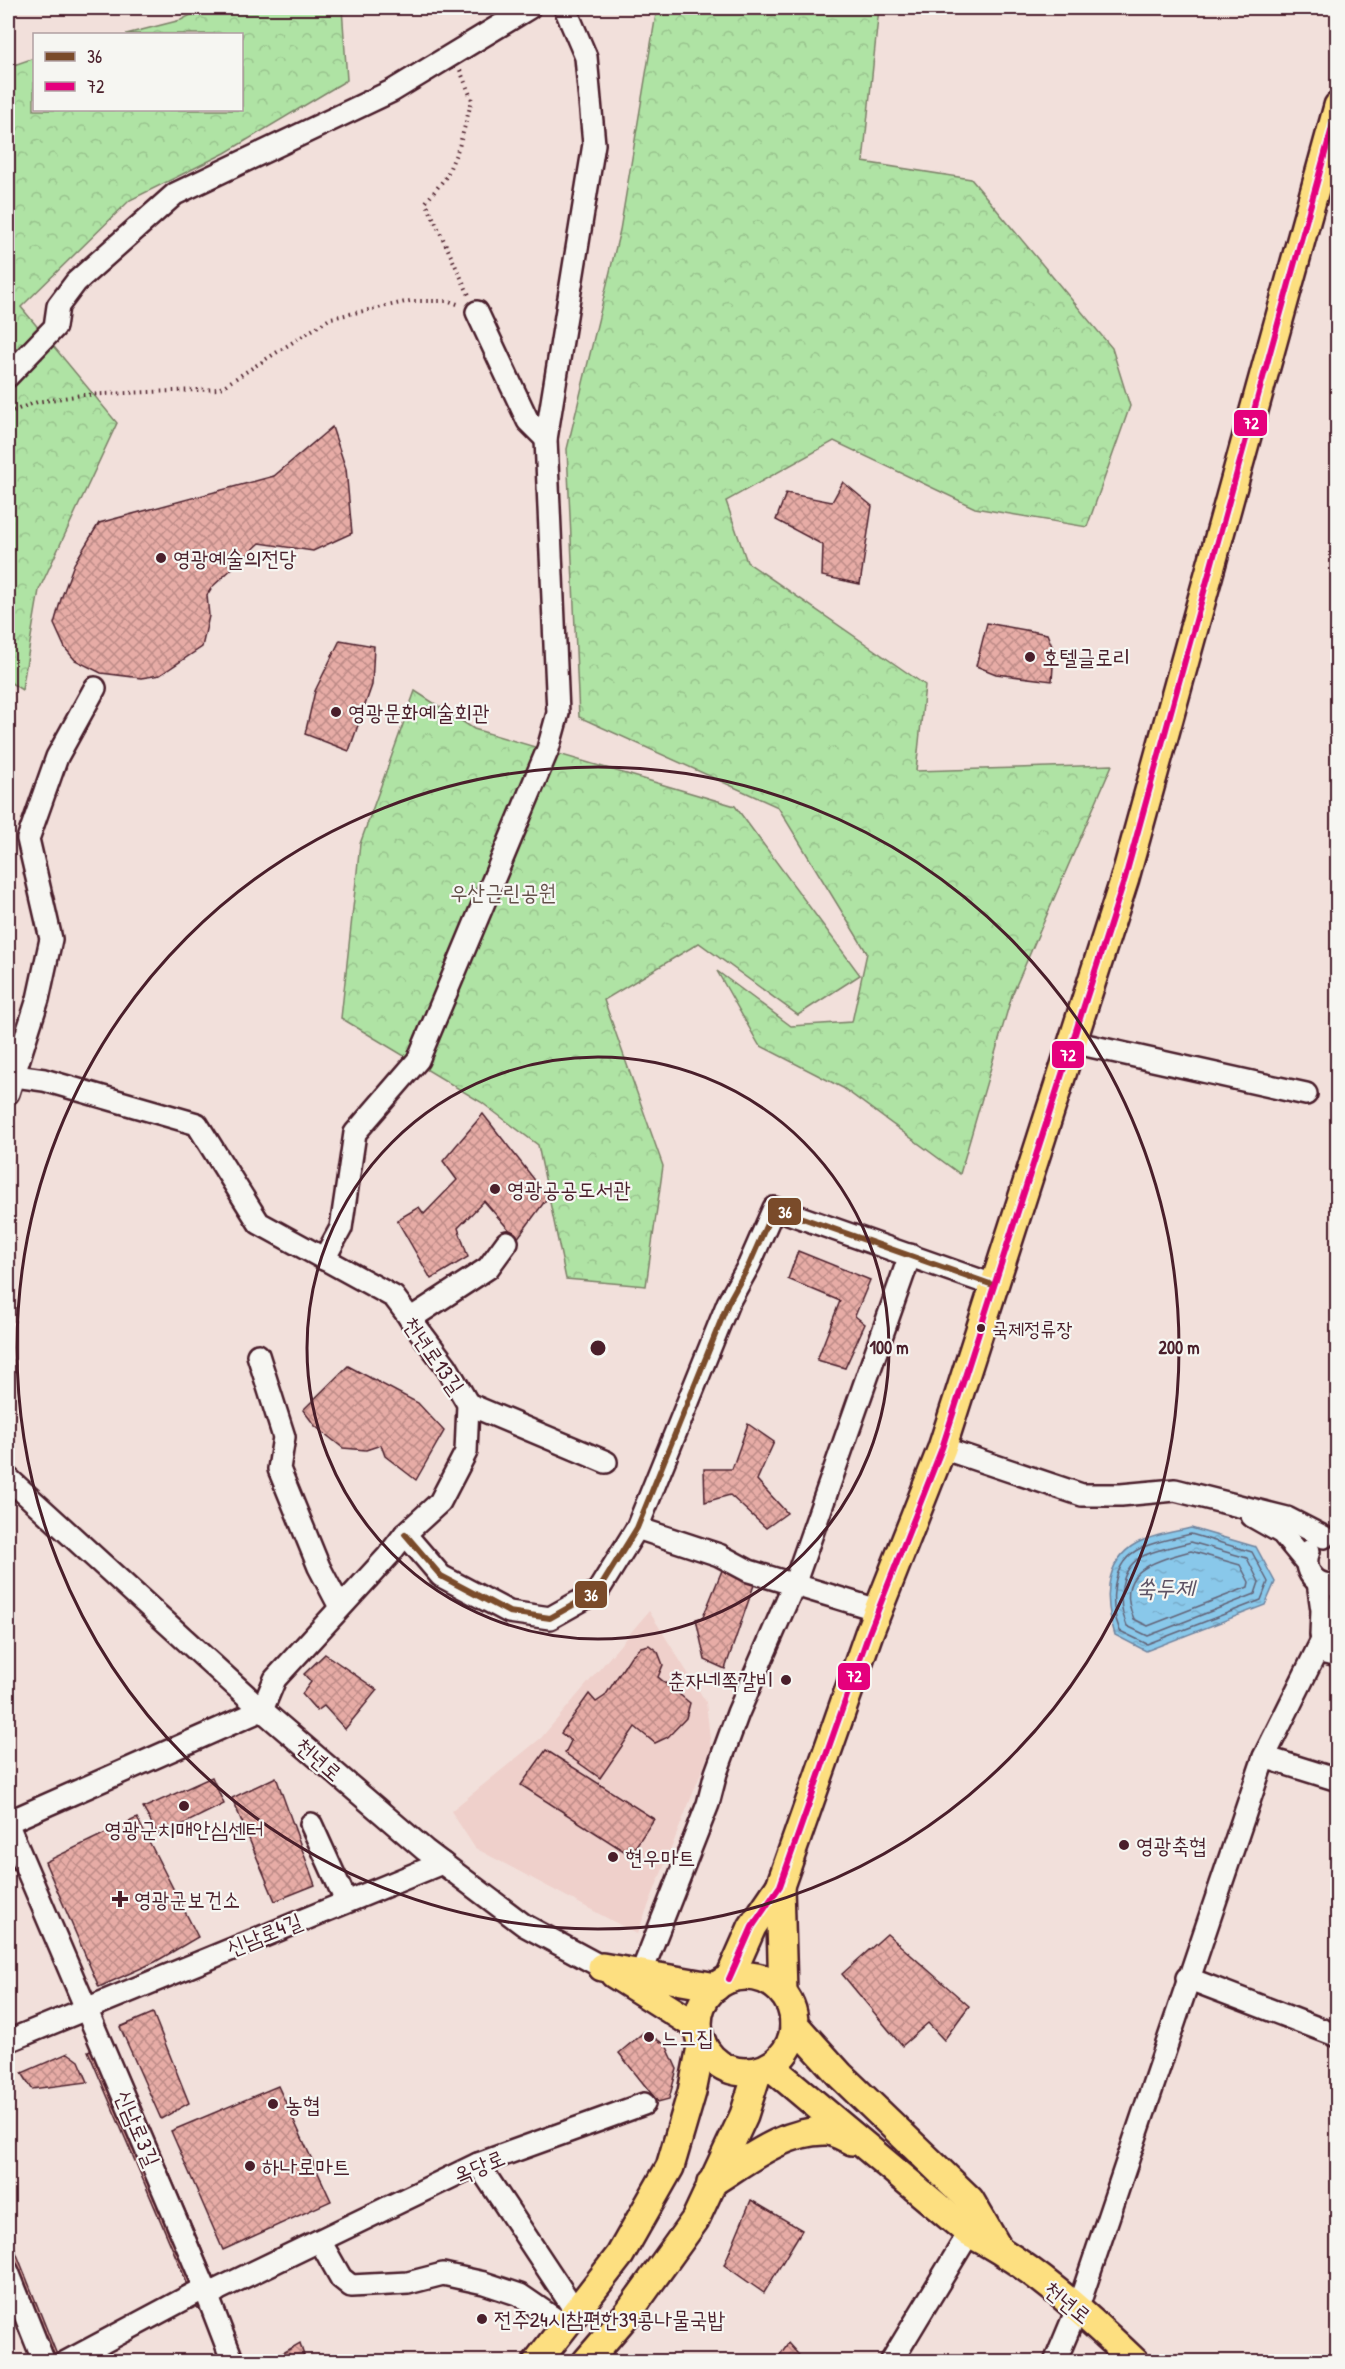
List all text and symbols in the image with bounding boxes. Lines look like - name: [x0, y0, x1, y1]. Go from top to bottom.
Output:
- legend: [33, 33, 243, 111]
- text: 36: [87, 44, 102, 69]
- text: 72: [87, 74, 105, 99]
- line badge: 72: [1233, 409, 1268, 437]
- text: 72: [1242, 412, 1259, 434]
- place label: 영광예술의전당: [173, 543, 297, 573]
- marker: 영광예술의전당: [154, 551, 168, 565]
- place label: 호텔글로리: [1042, 642, 1131, 672]
- marker: 호텔글로리: [1023, 650, 1037, 664]
- place label: 영광문화예술회관: [348, 697, 490, 727]
- marker: 영광문화예술회관: [329, 705, 343, 719]
- park label: 우산근린공원: [450, 877, 556, 907]
- line badge: 72: [1051, 1040, 1085, 1069]
- text: 72: [1059, 1044, 1076, 1066]
- place label: 영광공공도서관: [507, 1174, 631, 1204]
- marker: 영광공공도서관: [488, 1182, 502, 1196]
- line badge: 36: [767, 1197, 802, 1226]
- text: 36: [778, 1201, 792, 1223]
- street label: 천년로13길: [396, 1310, 472, 1400]
- place label: 국제정류장: [992, 1315, 1072, 1342]
- marker: 국제정류장: [975, 1322, 987, 1334]
- text: 100 m: [869, 1335, 909, 1360]
- text: 200 m: [1159, 1335, 1199, 1360]
- centre of rings: [588, 1338, 608, 1358]
- water label: 쑥두제: [1136, 1571, 1198, 1603]
- line badge: 36: [574, 1580, 608, 1609]
- text: 36: [584, 1584, 598, 1606]
- line badge: 72: [837, 1662, 871, 1691]
- place label: 춘자네쪽갈비: [668, 1665, 774, 1695]
- text: 72: [845, 1665, 862, 1687]
- marker: 춘자네쪽갈비: [779, 1673, 793, 1687]
- street label: 천년로: [289, 1730, 349, 1788]
- marker: 영광군치매안심센터: [177, 1799, 191, 1813]
- place label: 영광군치매안심센터: [104, 1814, 264, 1844]
- place label: 영광축협: [1136, 1830, 1207, 1860]
- marker: 영광축협: [1117, 1838, 1131, 1852]
- place label: 현우마트: [625, 1842, 696, 1872]
- marker: 현우마트: [606, 1850, 620, 1864]
- place label: 영광군보건소: [134, 1884, 240, 1914]
- marker: 영광군보건소: [111, 1890, 129, 1908]
- street label: 신남로4길: [222, 1905, 307, 1963]
- place label: 느그집: [661, 2022, 714, 2052]
- marker: 느그집: [642, 2030, 656, 2044]
- street label: 신남로3길: [108, 2085, 168, 2171]
- place label: 농협: [285, 2089, 320, 2119]
- marker: 농협: [266, 2097, 280, 2111]
- street label: 옥당로: [449, 2142, 509, 2190]
- place label: 하나로마트: [262, 2151, 351, 2181]
- marker: 하나로마트: [243, 2159, 257, 2173]
- street label: 천년로: [1038, 2274, 1098, 2330]
- place label: 전주24시참편한39콩나물국밥: [494, 2304, 726, 2334]
- marker: 전주24시참편한39콩나물국밥: [475, 2312, 489, 2326]

